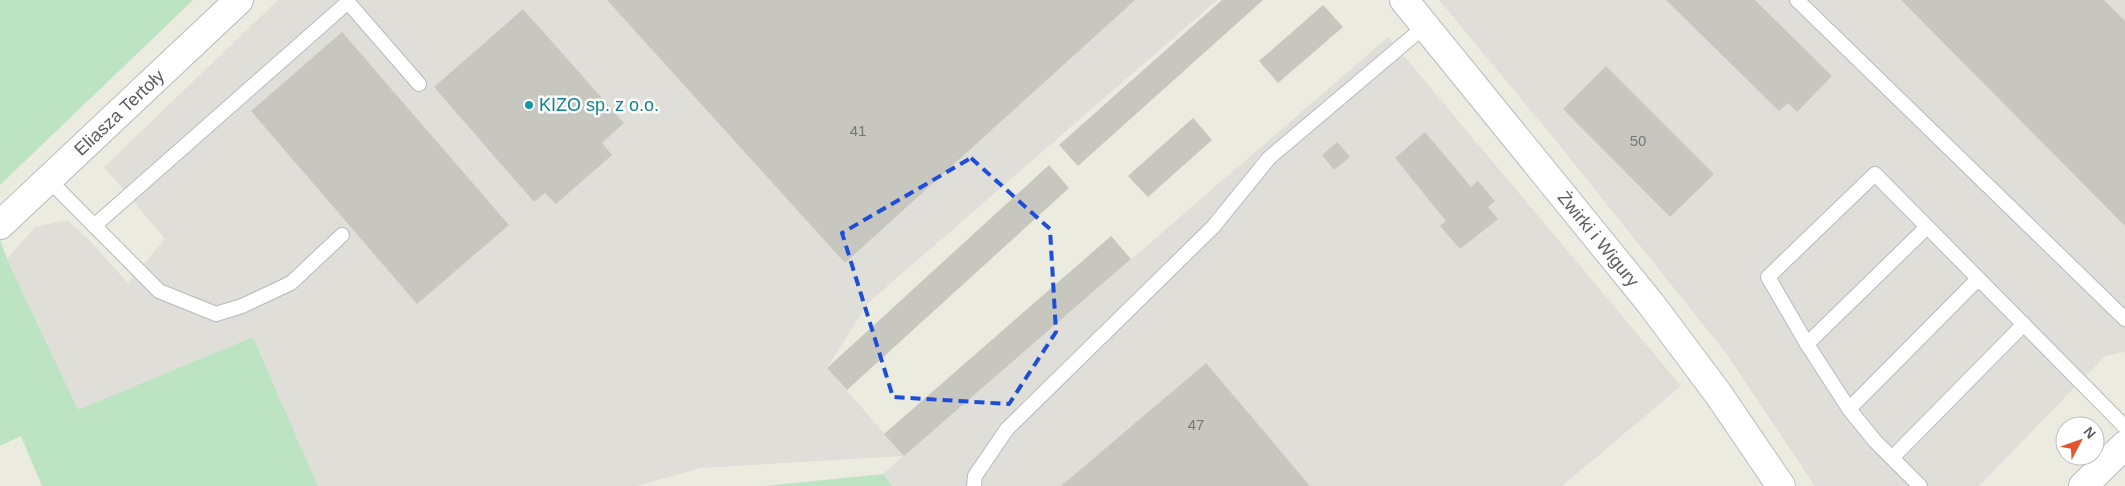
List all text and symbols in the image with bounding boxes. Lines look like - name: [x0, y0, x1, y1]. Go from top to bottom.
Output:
- street label: Eliasza Tertoły: [70, 66, 168, 160]
- place label: KIZO sp. z o.o.: [539, 95, 659, 115]
- marker: KIZO sp. z o.o.: [523, 99, 535, 111]
- house number: 41: [850, 122, 866, 139]
- house number: 50: [1630, 132, 1646, 149]
- street label: Żwirki i Wigury: [1554, 187, 1643, 291]
- house number: 47: [1188, 416, 1204, 433]
- north arrow: [2055, 416, 2105, 466]
- text: N: [2080, 423, 2099, 442]

